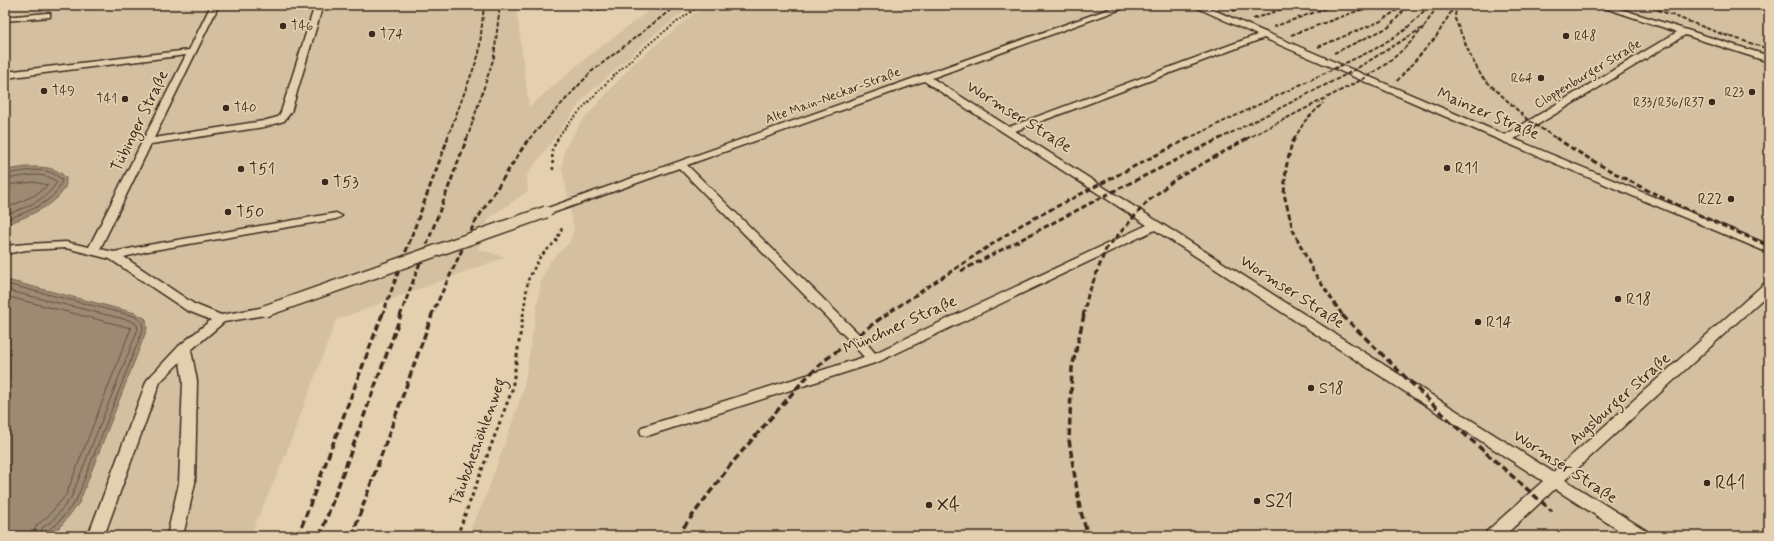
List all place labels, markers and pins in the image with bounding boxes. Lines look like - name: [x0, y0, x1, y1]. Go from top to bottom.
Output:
- place label: T46: [291, 18, 313, 35]
- marker: T46: [278, 21, 288, 31]
- place label: T74: [380, 26, 403, 43]
- place label: R48: [1574, 28, 1596, 45]
- marker: T74: [367, 29, 377, 39]
- marker: R48: [1561, 31, 1571, 41]
- place label: R64: [1511, 70, 1533, 87]
- marker: R64: [1536, 73, 1546, 83]
- place label: T49: [52, 83, 75, 100]
- place label: R23: [1725, 84, 1744, 101]
- marker: T49: [39, 86, 49, 96]
- marker: R23: [1747, 87, 1757, 97]
- place label: T41: [96, 91, 117, 108]
- marker: T41: [120, 94, 130, 104]
- place label: R33/R36/R37: [1633, 94, 1704, 111]
- marker: R33/R36/R37: [1707, 97, 1717, 107]
- place label: T40: [234, 100, 257, 117]
- marker: T40: [221, 103, 231, 113]
- place label: R11: [1455, 158, 1478, 179]
- place label: T51: [249, 159, 275, 180]
- marker: R11: [1442, 163, 1452, 173]
- marker: T51: [236, 164, 246, 174]
- place label: T53: [333, 172, 359, 193]
- marker: T53: [320, 177, 330, 187]
- place label: R22: [1697, 189, 1723, 210]
- marker: R22: [1726, 194, 1736, 204]
- place label: T50: [236, 202, 264, 223]
- marker: T50: [223, 207, 233, 217]
- place label: R18: [1626, 289, 1651, 310]
- marker: R18: [1613, 294, 1623, 304]
- place label: R14: [1486, 312, 1512, 333]
- marker: R14: [1473, 317, 1483, 327]
- place label: S18: [1319, 378, 1344, 399]
- marker: S18: [1306, 383, 1316, 393]
- place label: R41: [1715, 471, 1745, 496]
- marker: R41: [1702, 478, 1712, 488]
- place label: S21: [1265, 489, 1293, 514]
- place label: X4: [937, 493, 960, 518]
- marker: S21: [1252, 496, 1262, 506]
- marker: X4: [924, 500, 934, 510]

